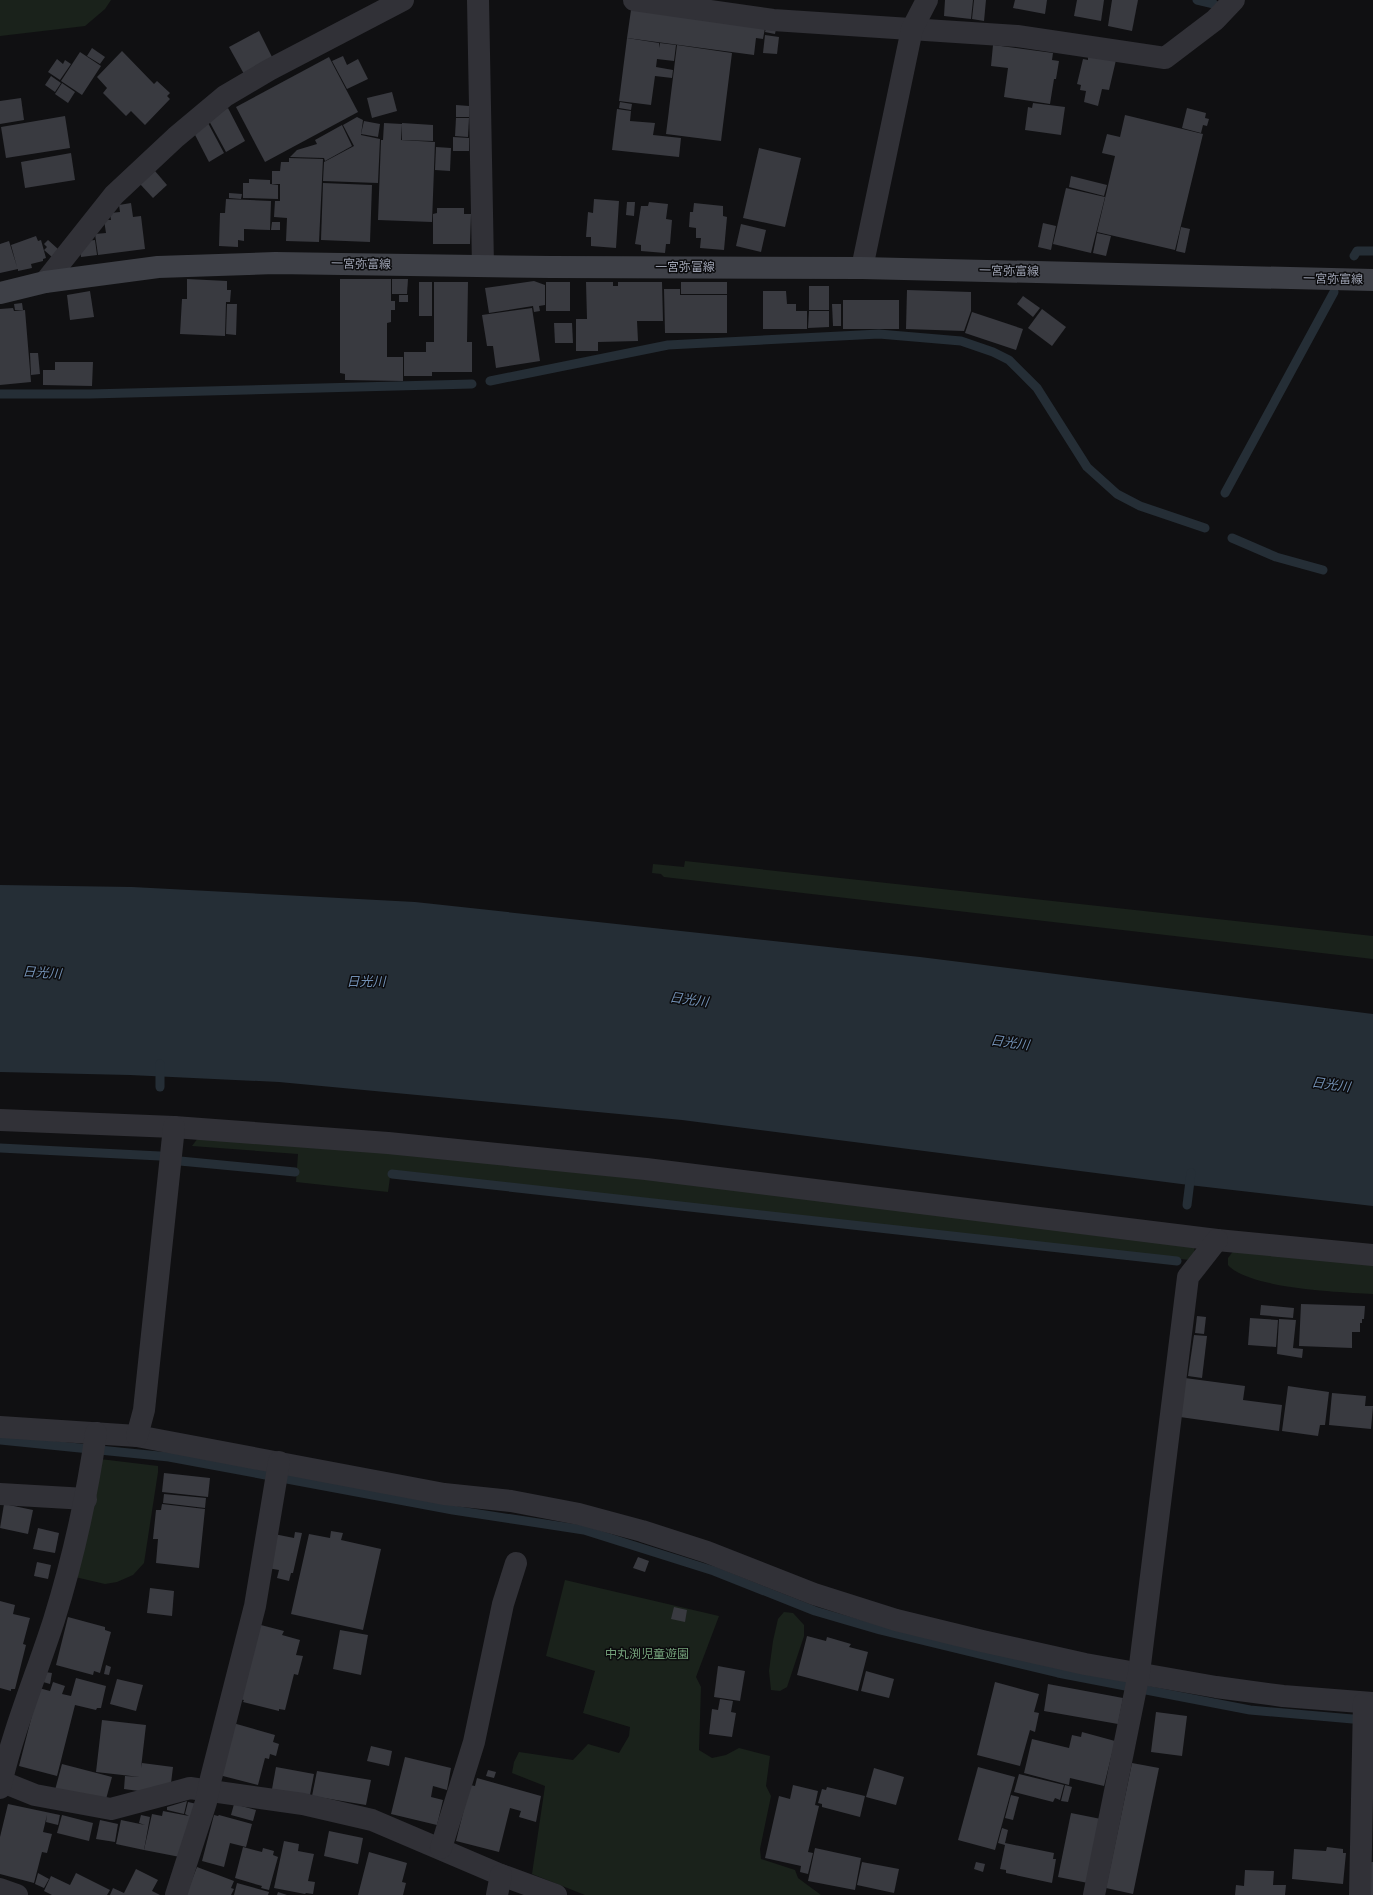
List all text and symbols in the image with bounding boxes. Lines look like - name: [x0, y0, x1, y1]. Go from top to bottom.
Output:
- street label: 一宮弥富線: [331, 256, 391, 272]
- street label: 一宮弥富線: [655, 260, 715, 274]
- street label: 一宮弥富線: [979, 263, 1039, 279]
- street label: 一宮弥富線: [1303, 271, 1363, 287]
- water label: 日光川: [22, 964, 64, 981]
- water label: 日光川: [346, 974, 387, 989]
- water label: 日光川: [669, 989, 711, 1010]
- water label: 日光川: [990, 1032, 1032, 1053]
- water label: 日光川: [1311, 1074, 1353, 1095]
- park label: 中丸渕児童遊園: [605, 1647, 689, 1661]

